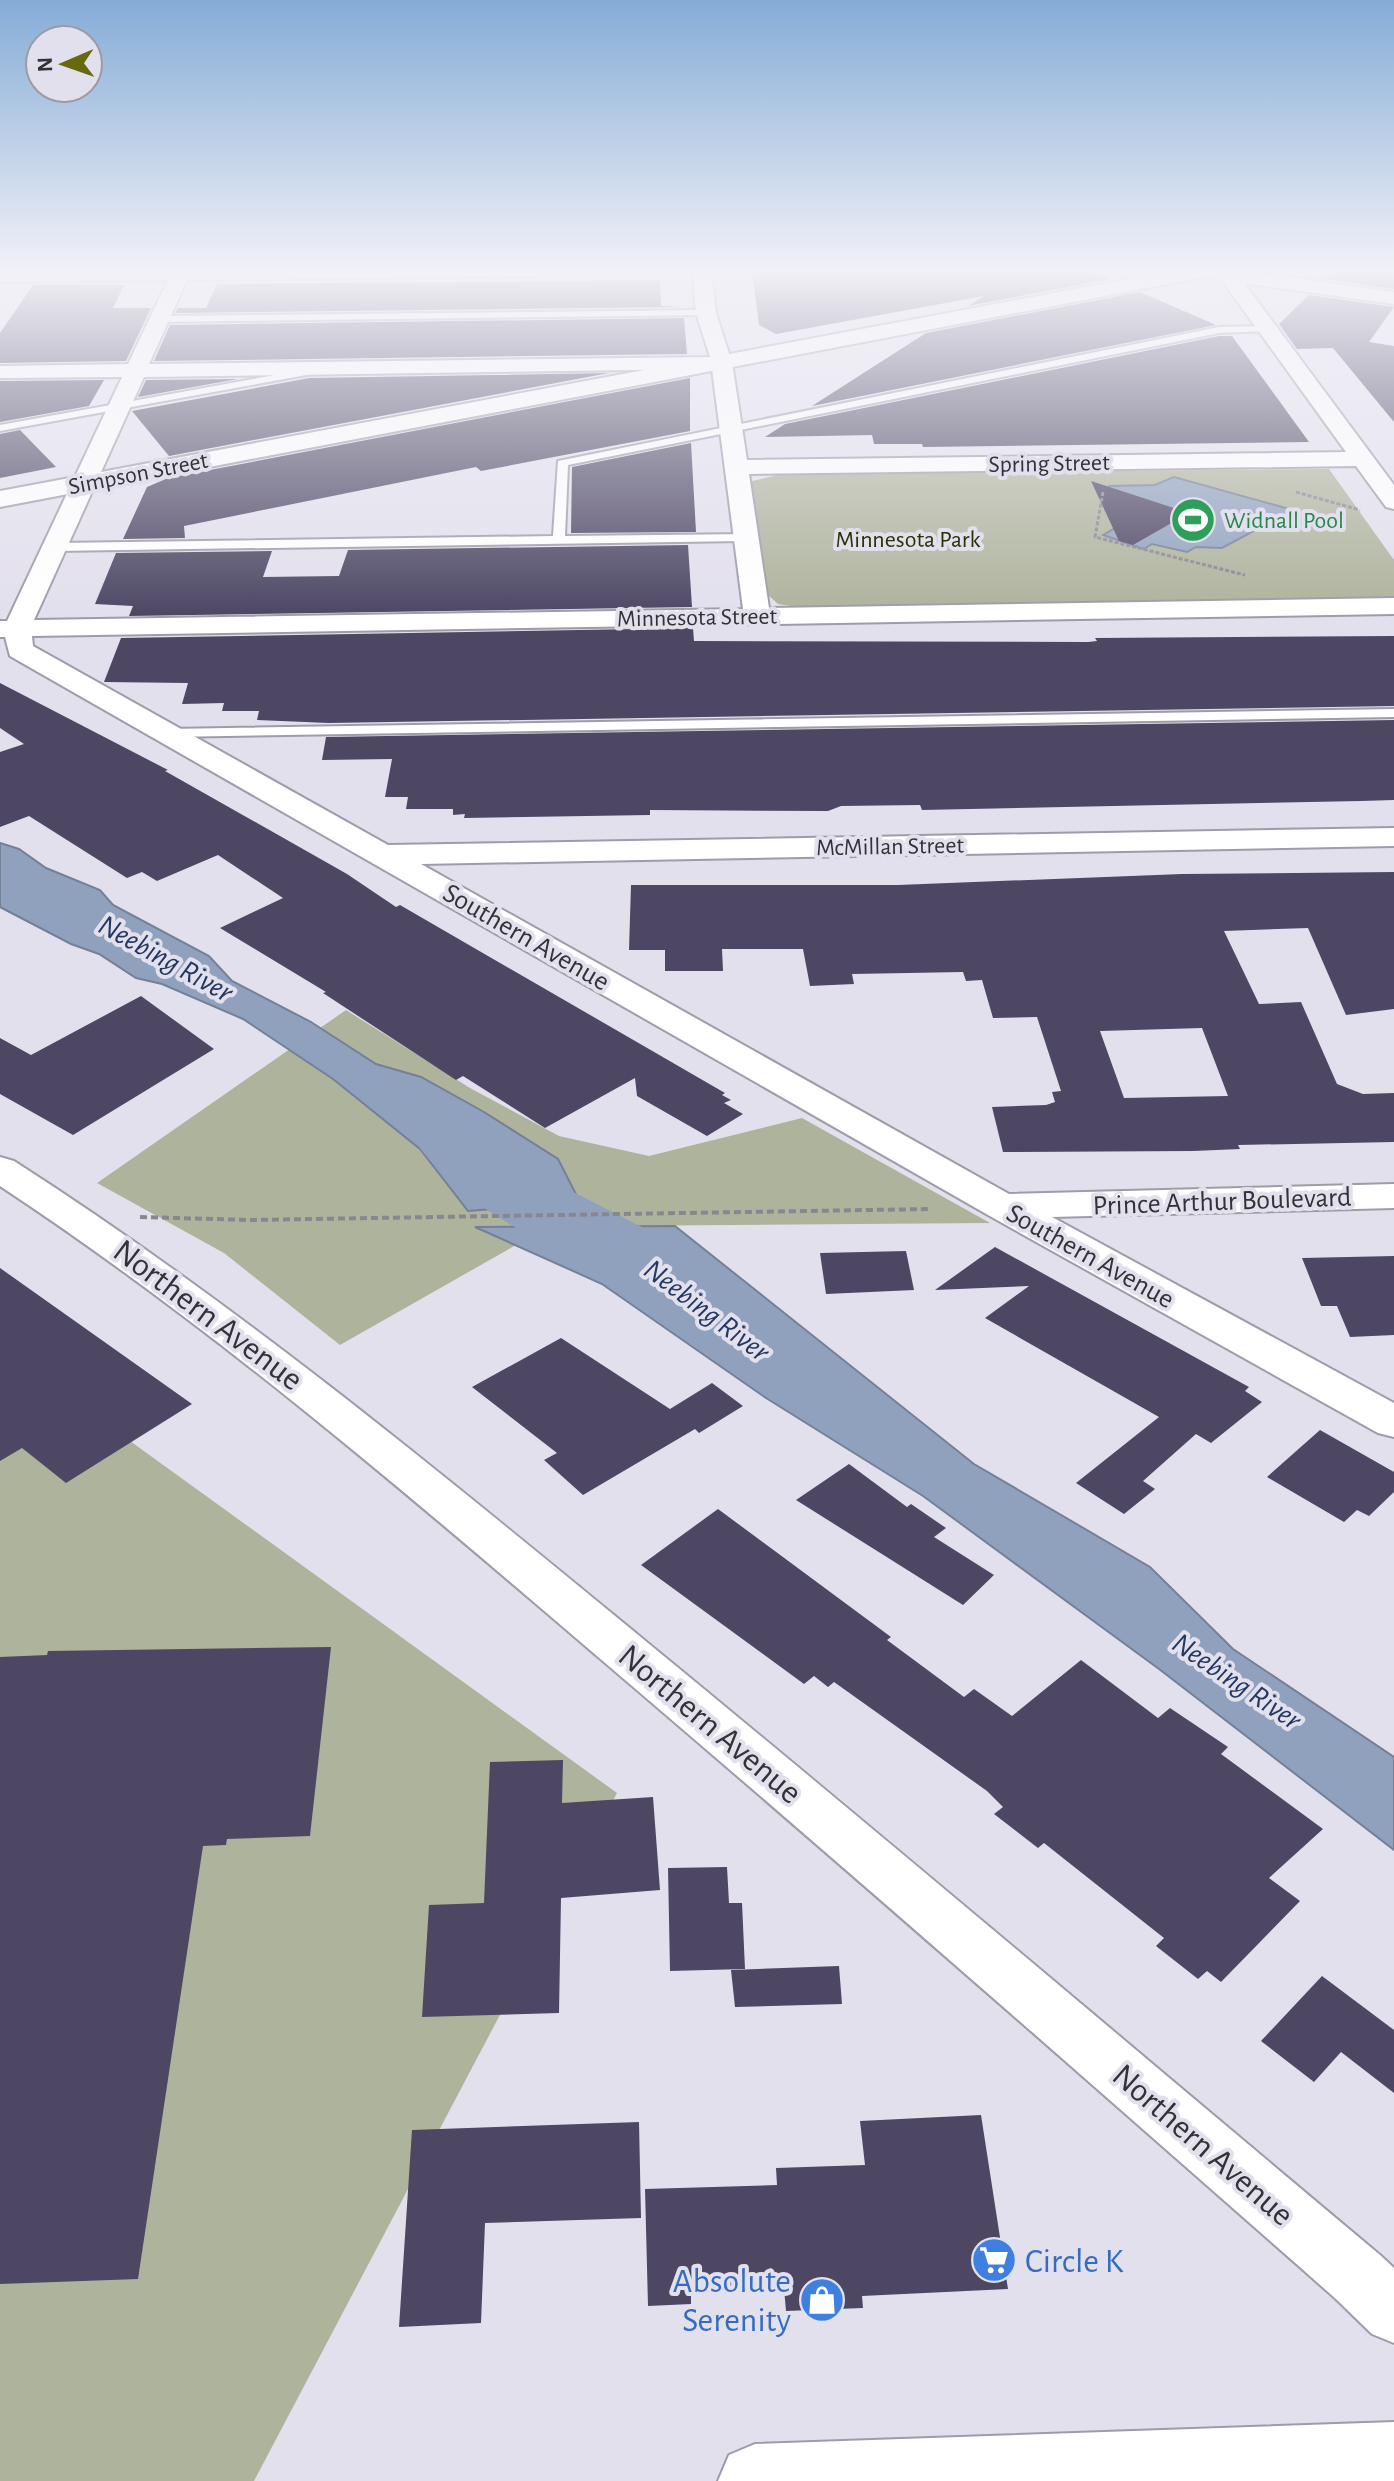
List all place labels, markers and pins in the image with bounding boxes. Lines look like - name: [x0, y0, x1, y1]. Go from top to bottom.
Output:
- sports icon: Widnall Pool: [1169, 496, 1217, 544]
- place label: Widnall Pool: [1224, 509, 1344, 533]
- supermarket icon: Circle K: [970, 2236, 1018, 2284]
- place label: Circle K: [1025, 2245, 1124, 2279]
- place label: Absolute Serenity: [673, 2265, 791, 2338]
- shop icon: Absolute Serenity: [798, 2276, 846, 2324]

